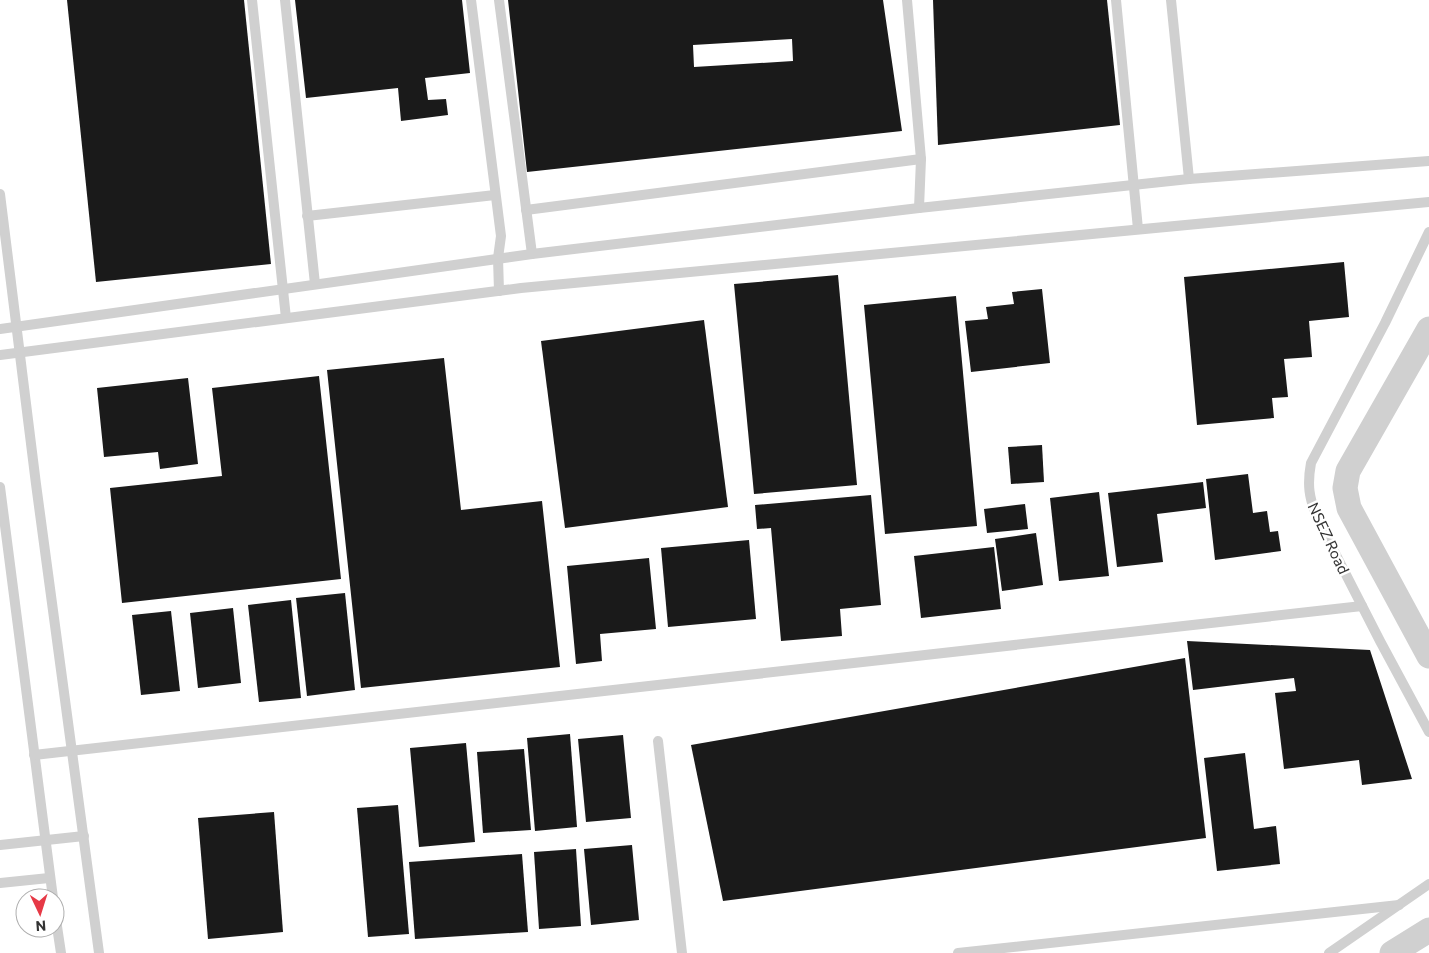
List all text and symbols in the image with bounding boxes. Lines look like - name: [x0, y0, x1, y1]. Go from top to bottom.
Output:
- street label: NSEZ Road: [1305, 499, 1353, 577]
- north arrow: [15, 888, 65, 938]
- text: N: [35, 918, 47, 935]

